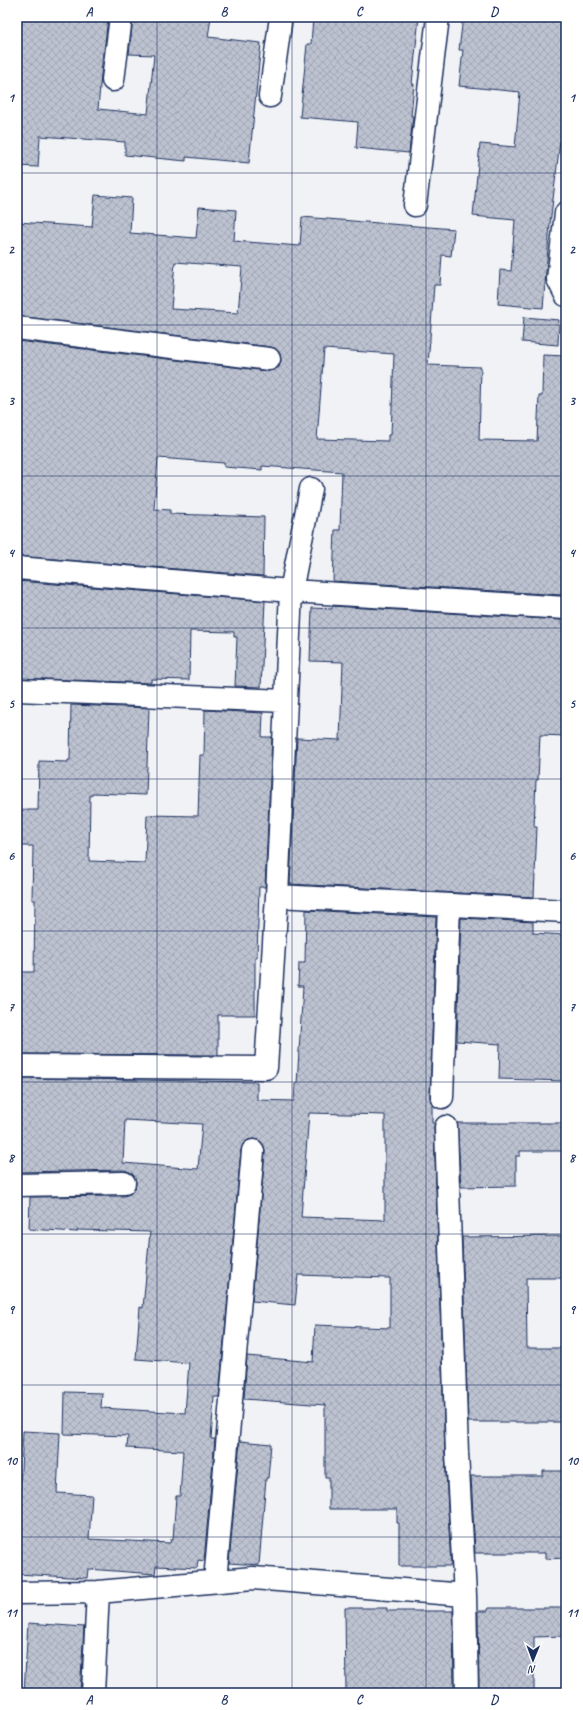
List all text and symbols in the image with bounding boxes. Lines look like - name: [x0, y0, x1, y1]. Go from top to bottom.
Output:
- text: A: [86, 4, 94, 20]
- text: B: [221, 4, 229, 20]
- text: C: [356, 4, 364, 20]
- text: D: [490, 4, 499, 20]
- text: 1: [8, 90, 16, 106]
- text: 1: [569, 90, 577, 106]
- text: 2: [8, 242, 15, 258]
- text: 2: [569, 242, 576, 258]
- text: 3: [8, 393, 15, 409]
- text: 3: [569, 393, 576, 409]
- text: 4: [8, 545, 16, 561]
- text: 4: [569, 545, 577, 561]
- text: 5: [8, 696, 15, 712]
- text: 5: [569, 696, 576, 712]
- text: 6: [8, 848, 15, 864]
- text: 6: [569, 848, 576, 864]
- text: 7: [8, 999, 15, 1015]
- text: 7: [569, 999, 576, 1015]
- text: 8: [8, 1150, 16, 1166]
- text: 8: [569, 1150, 577, 1166]
- text: 9: [8, 1302, 15, 1318]
- text: 9: [569, 1302, 576, 1318]
- text: 10: [5, 1453, 18, 1469]
- text: 10: [566, 1453, 579, 1469]
- text: 11: [5, 1605, 19, 1621]
- text: 11: [566, 1605, 580, 1621]
- north arrow: [513, 1640, 553, 1680]
- text: N: [527, 1663, 536, 1677]
- text: A: [86, 1692, 94, 1708]
- text: B: [221, 1692, 229, 1708]
- text: C: [356, 1692, 364, 1708]
- text: D: [490, 1692, 499, 1708]

